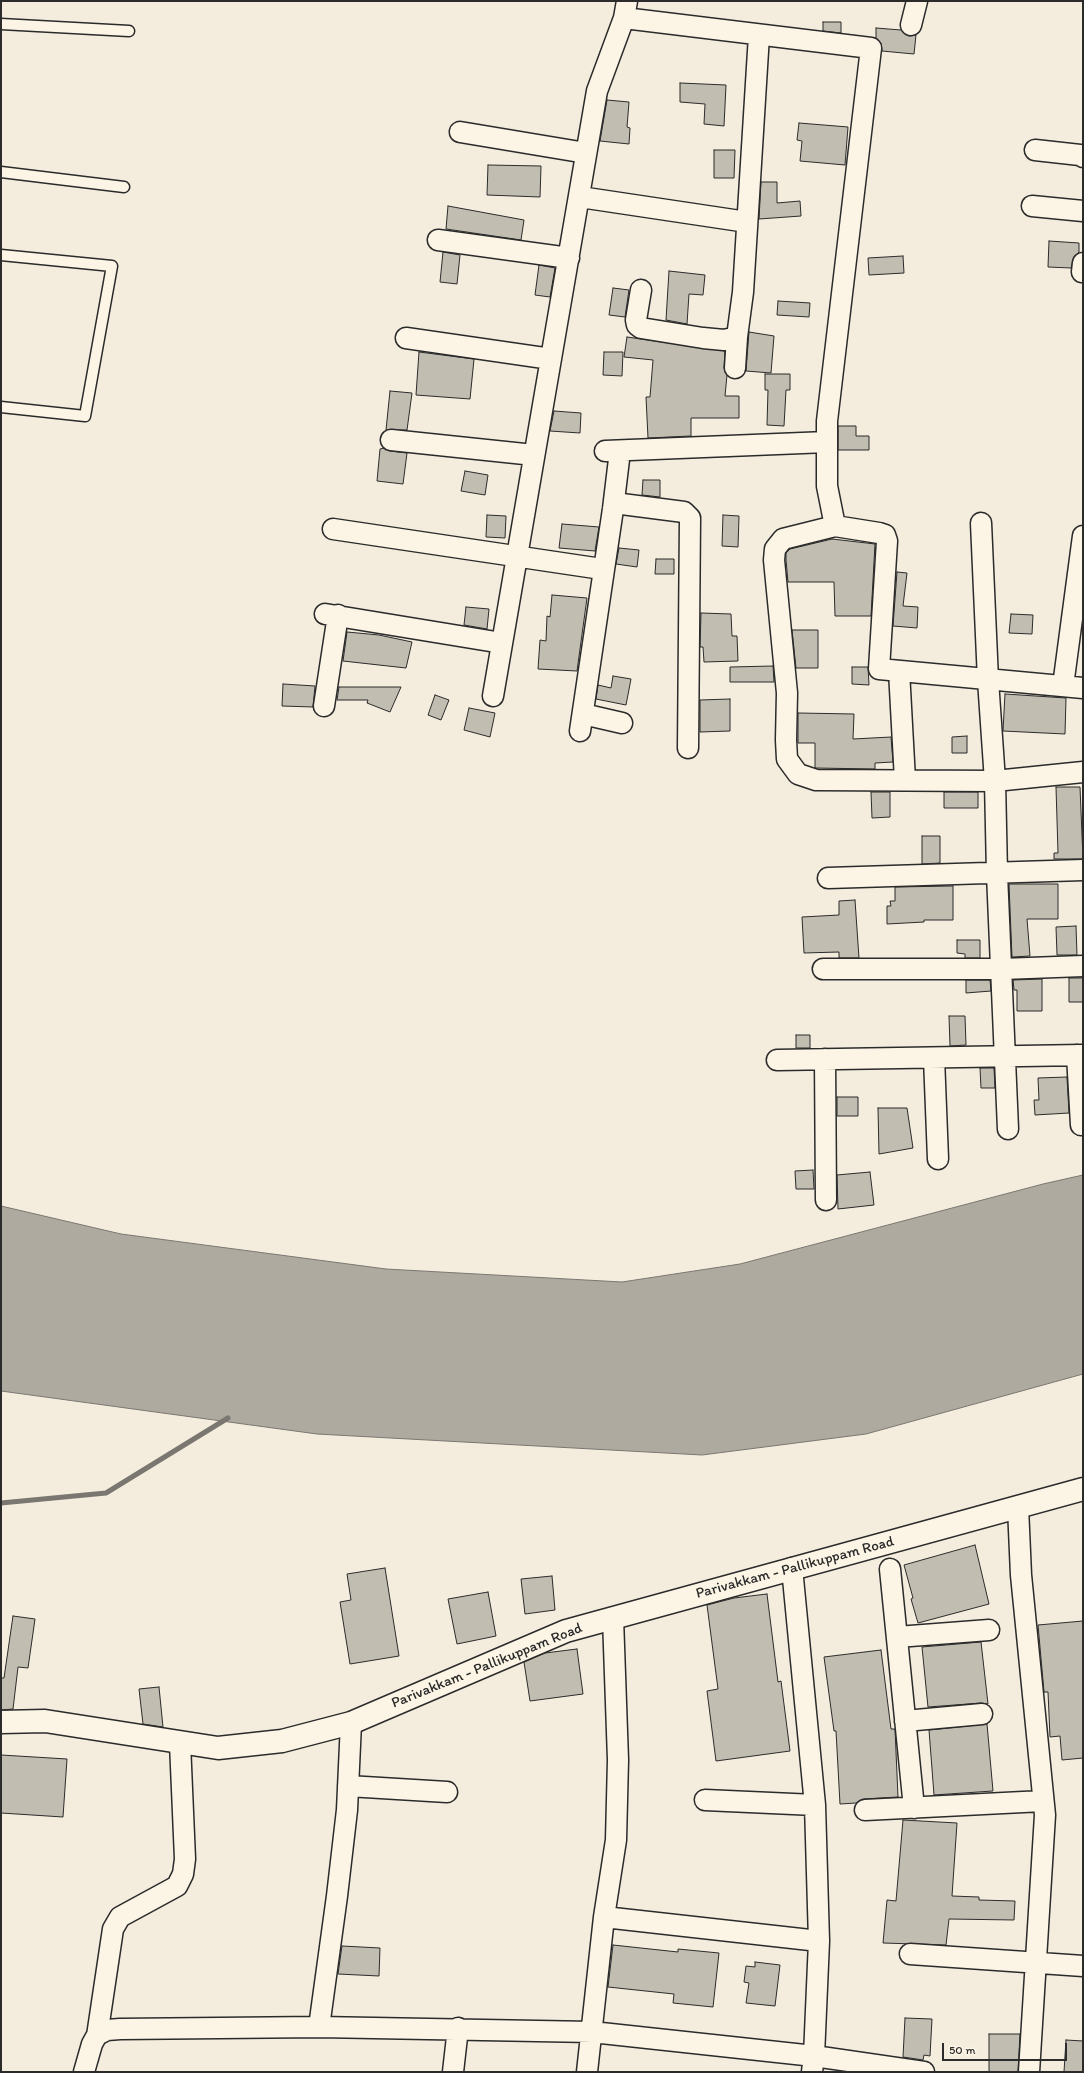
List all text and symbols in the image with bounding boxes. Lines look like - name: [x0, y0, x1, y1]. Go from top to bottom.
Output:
- street label: Parivakkam - Pallikuppam Road: [694, 1533, 896, 1603]
- street label: Parivakkam - Pallikuppam Road: [389, 1619, 585, 1713]
- scale bar: [944, 2035, 1069, 2061]
- text: 50 m: [949, 2043, 975, 2057]

